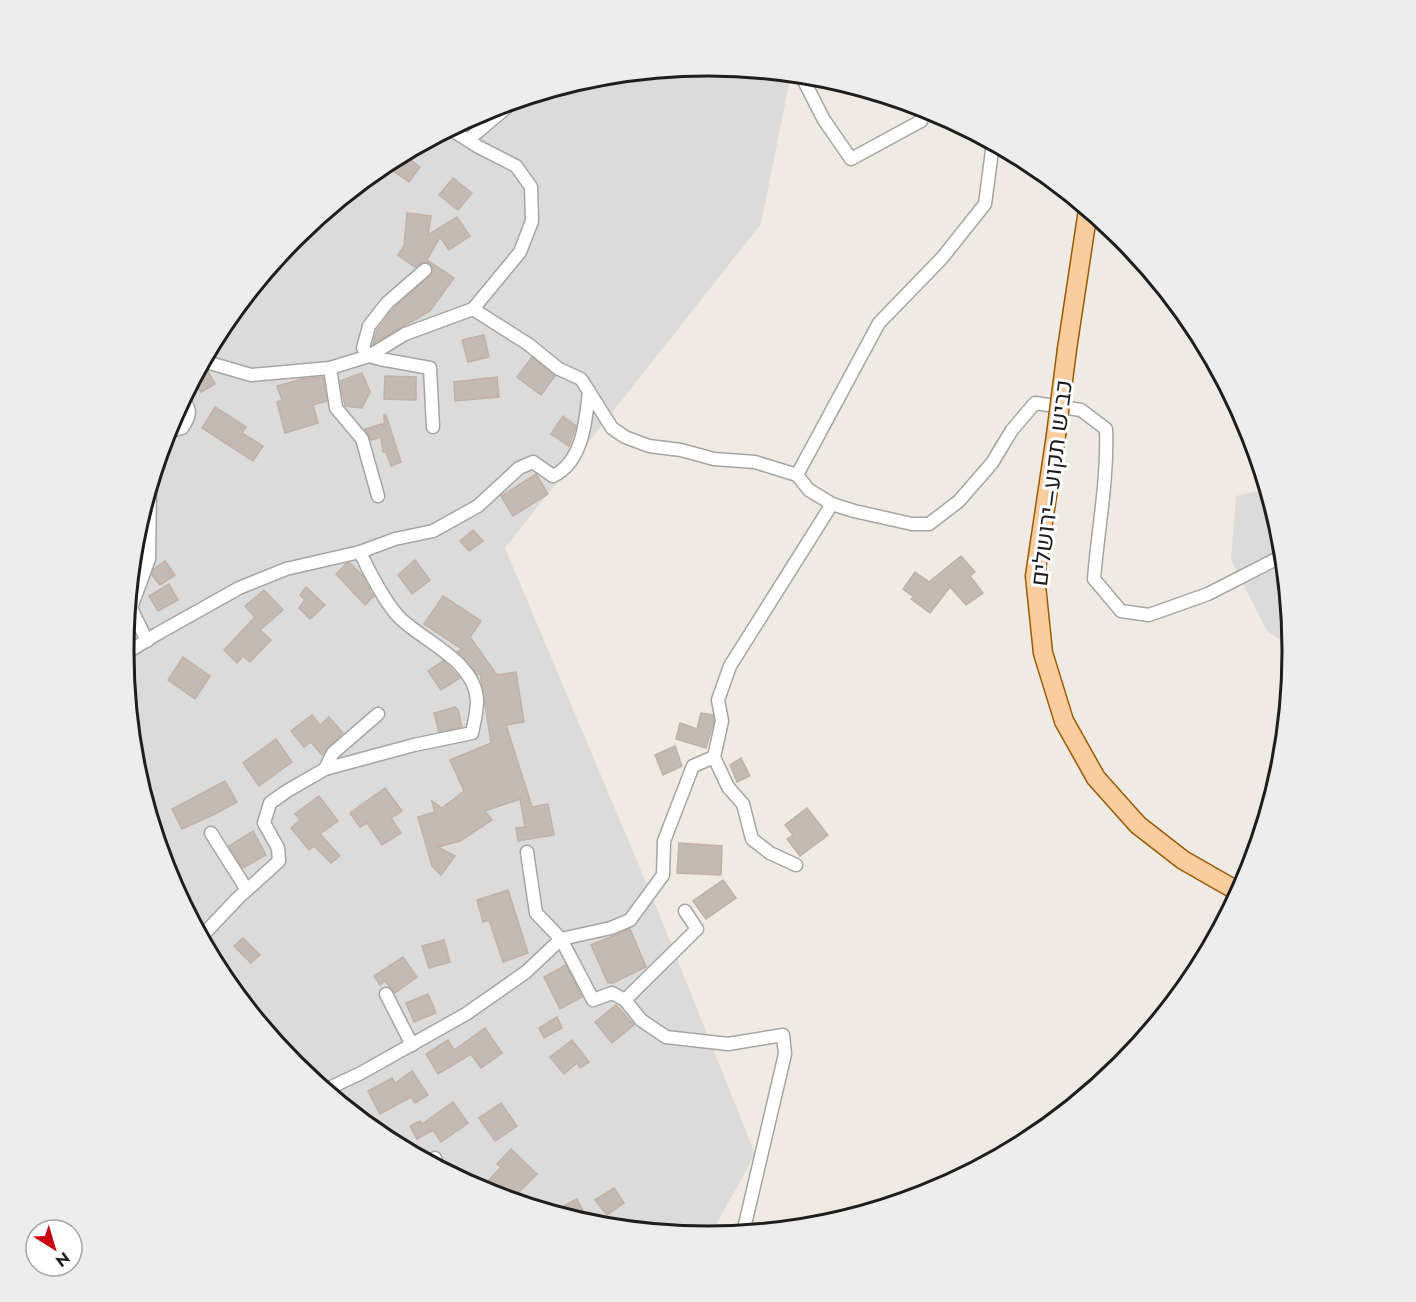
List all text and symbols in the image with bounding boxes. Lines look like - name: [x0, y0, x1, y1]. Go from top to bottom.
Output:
- street label: כביש תקוע–ירושלים: [1021, 378, 1081, 588]
- north arrow: [24, 1218, 84, 1278]
- text: N: [51, 1247, 75, 1273]

